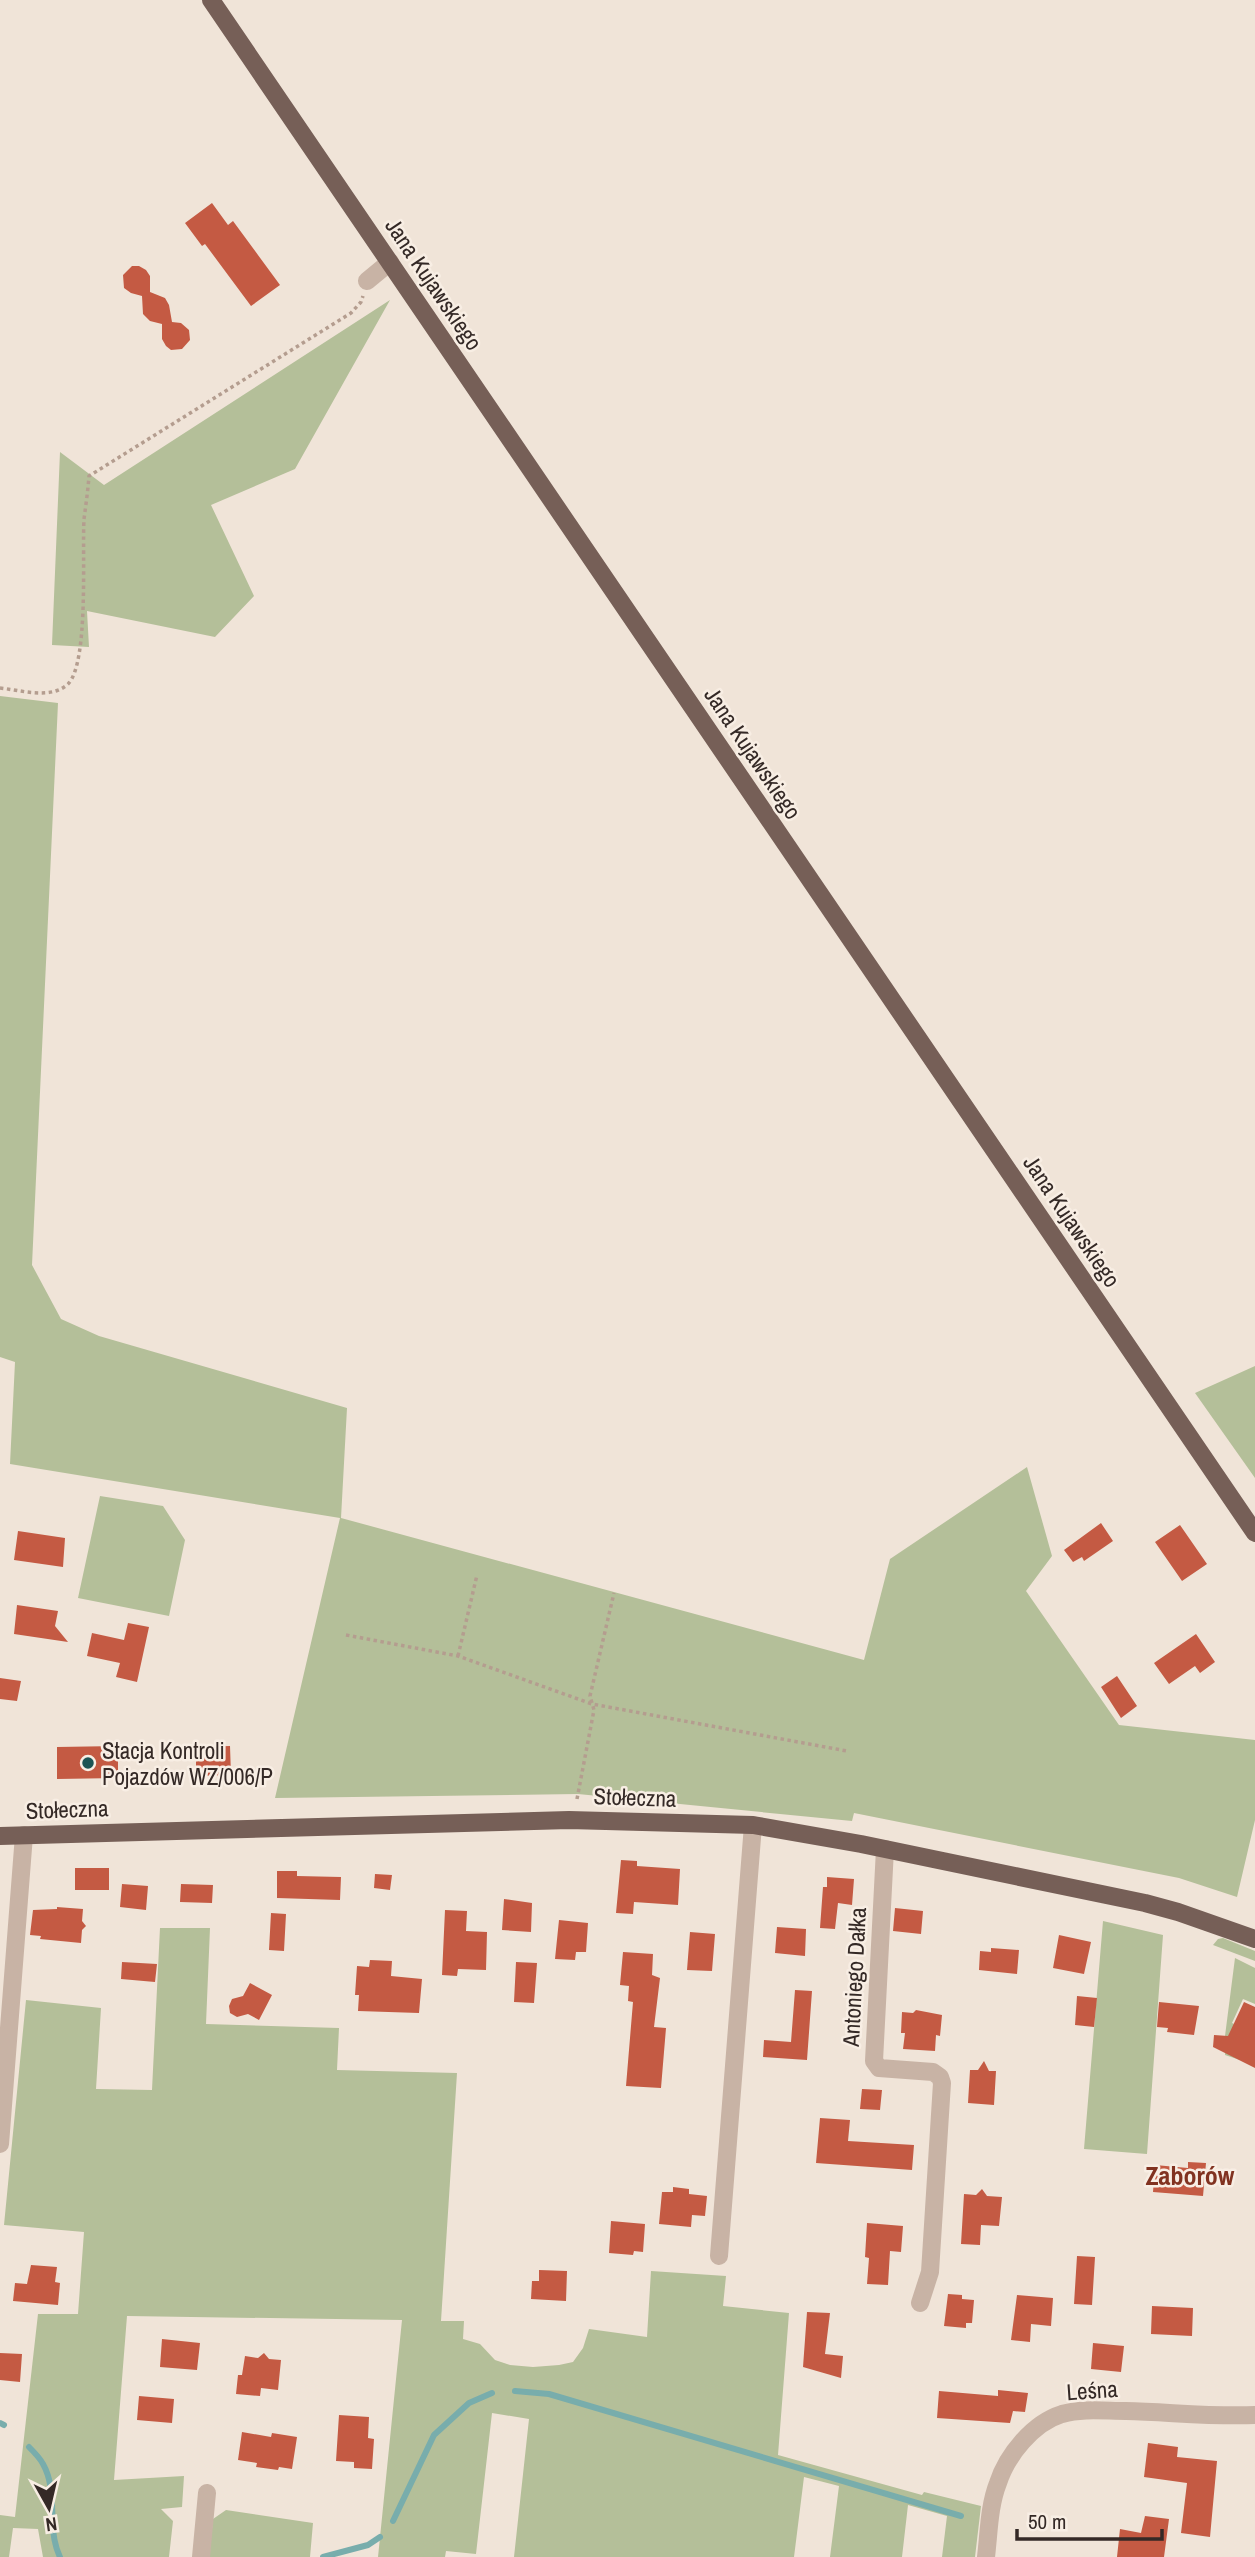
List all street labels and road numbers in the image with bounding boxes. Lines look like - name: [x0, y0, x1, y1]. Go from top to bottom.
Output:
- street label: Jana Kujawskiego: [378, 212, 490, 356]
- street label: Jana Kujawskiego: [697, 681, 809, 825]
- street label: Jana Kujawskiego: [1016, 1149, 1128, 1293]
- street label: Stołeczna: [593, 1780, 677, 1814]
- street label: Stołeczna: [25, 1792, 109, 1826]
- street label: Antoniego Dałka: [835, 1906, 873, 2048]
- street label: Leśna: [1065, 2373, 1119, 2407]

